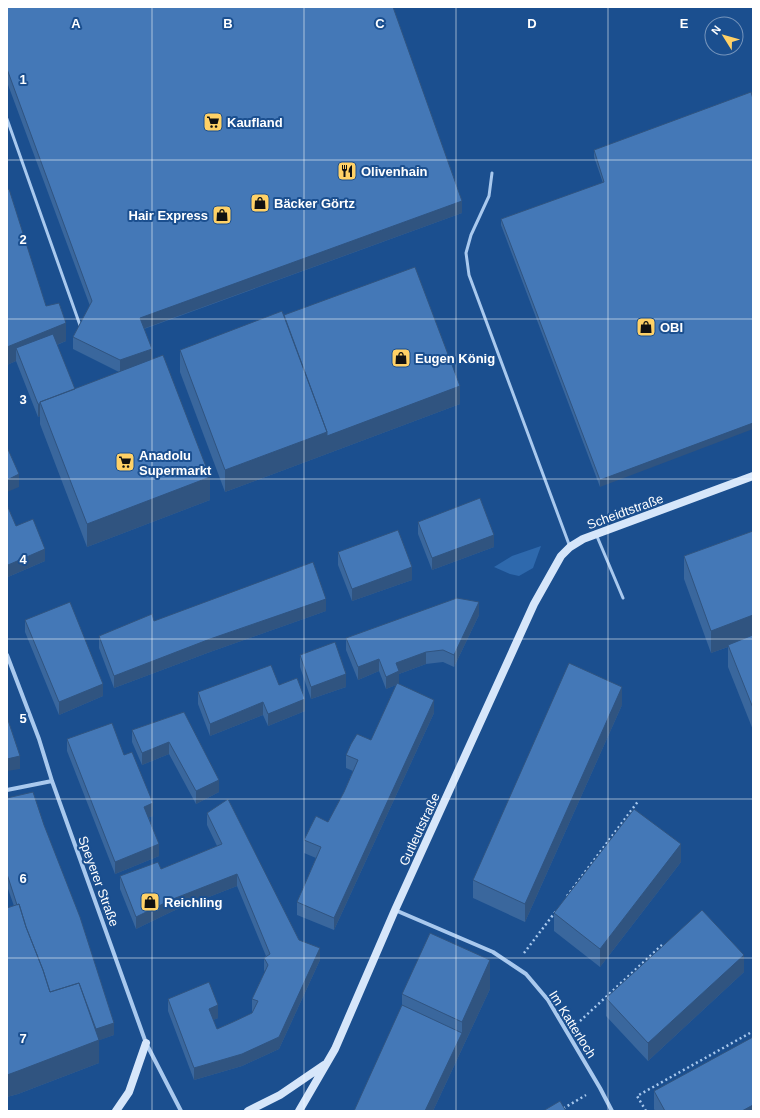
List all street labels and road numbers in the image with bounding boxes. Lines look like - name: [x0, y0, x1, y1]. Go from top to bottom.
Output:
- street label: Scheidtstraße: [585, 491, 665, 532]
- street label: Gutleutstraße: [396, 790, 443, 868]
- street label: Speyerer Straße: [75, 834, 122, 929]
- street label: Im Katterloch: [546, 988, 599, 1061]

